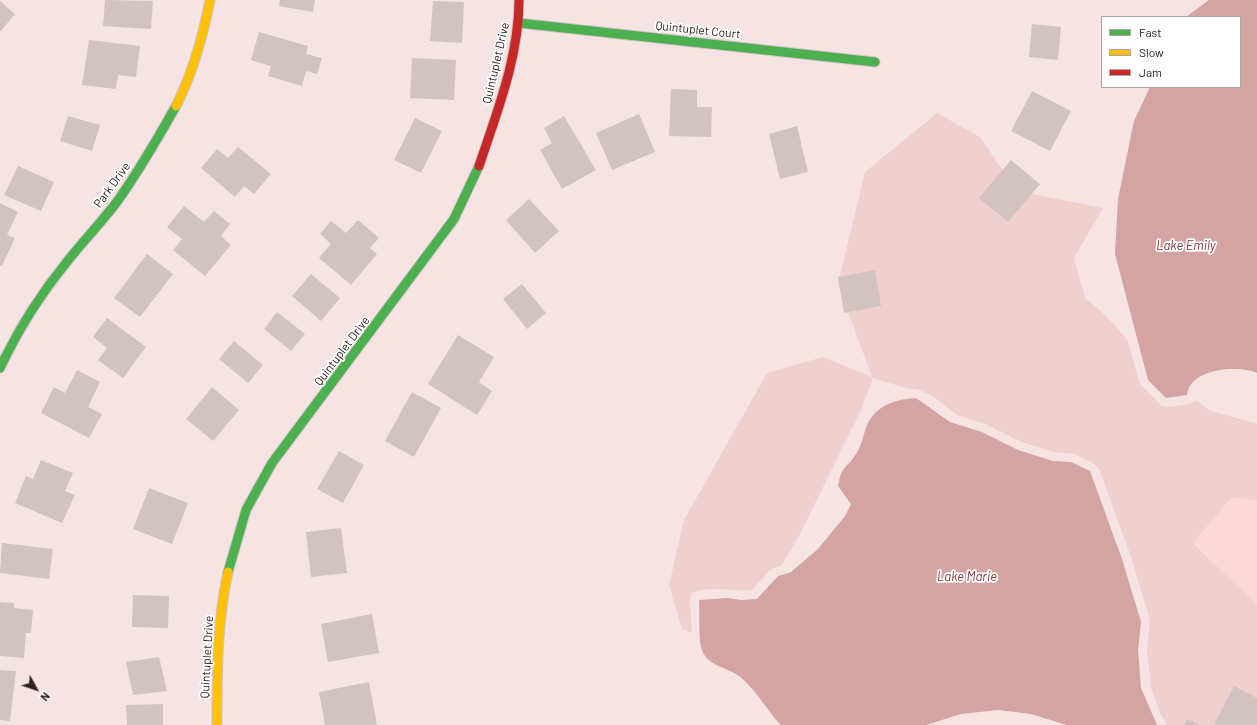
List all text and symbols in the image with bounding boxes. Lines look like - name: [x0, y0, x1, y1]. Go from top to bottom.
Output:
- legend: [1101, 16, 1241, 88]
- street label: Quintuplet Court: [655, 18, 741, 42]
- street label: Quintuplet Drive: [480, 21, 512, 105]
- text: Fast: [1139, 25, 1162, 39]
- text: Slow: [1139, 45, 1164, 59]
- text: Jam: [1139, 65, 1162, 79]
- street label: Park Drive: [91, 159, 133, 211]
- water label: Lake Emily: [1156, 238, 1216, 254]
- street label: Quintuplet Drive: [311, 314, 373, 388]
- water label: Lake Marie: [937, 569, 997, 585]
- street label: Quintuplet Drive: [198, 615, 216, 699]
- north arrow: [16, 669, 56, 709]
- text: N: [38, 690, 53, 704]

